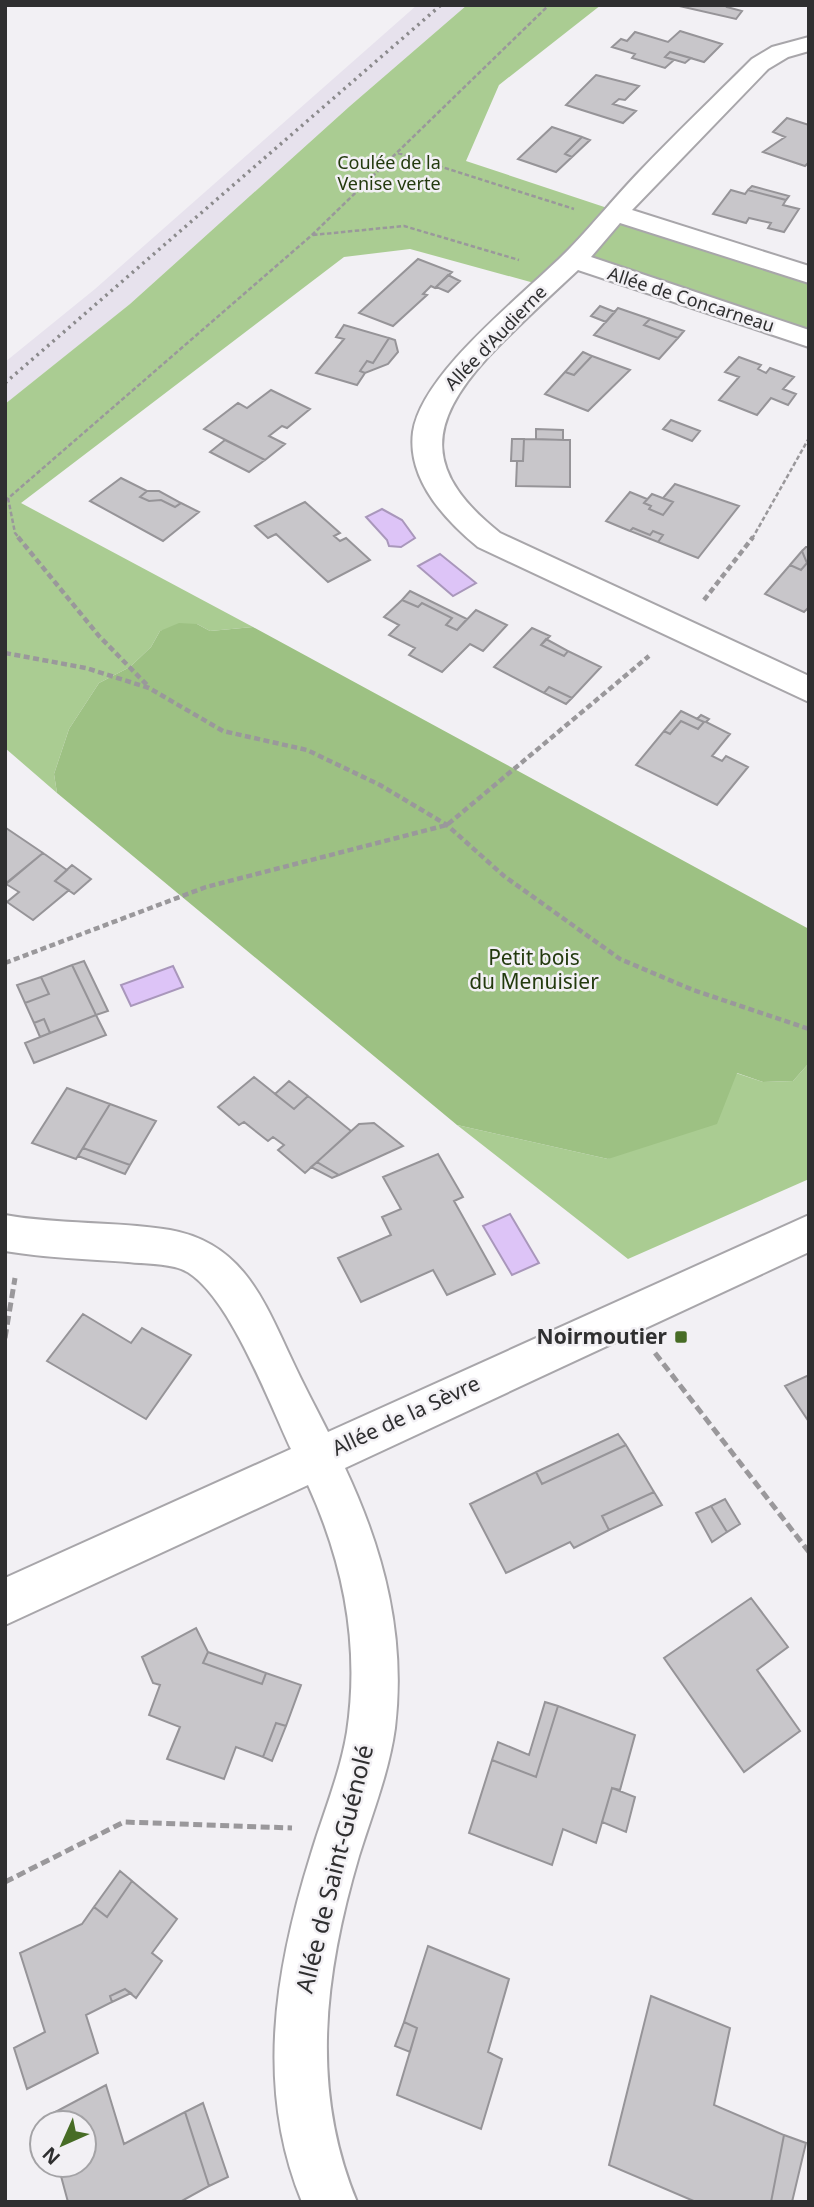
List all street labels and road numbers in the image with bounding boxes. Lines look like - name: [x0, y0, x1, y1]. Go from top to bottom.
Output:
- street label: Allée de Concarneau: [605, 261, 778, 337]
- street label: Allée d'Audierne: [439, 280, 551, 395]
- street label: Allée de la Sèvre: [327, 1369, 484, 1462]
- street label: Allée de Saint-Guénolé: [287, 1741, 380, 1996]

